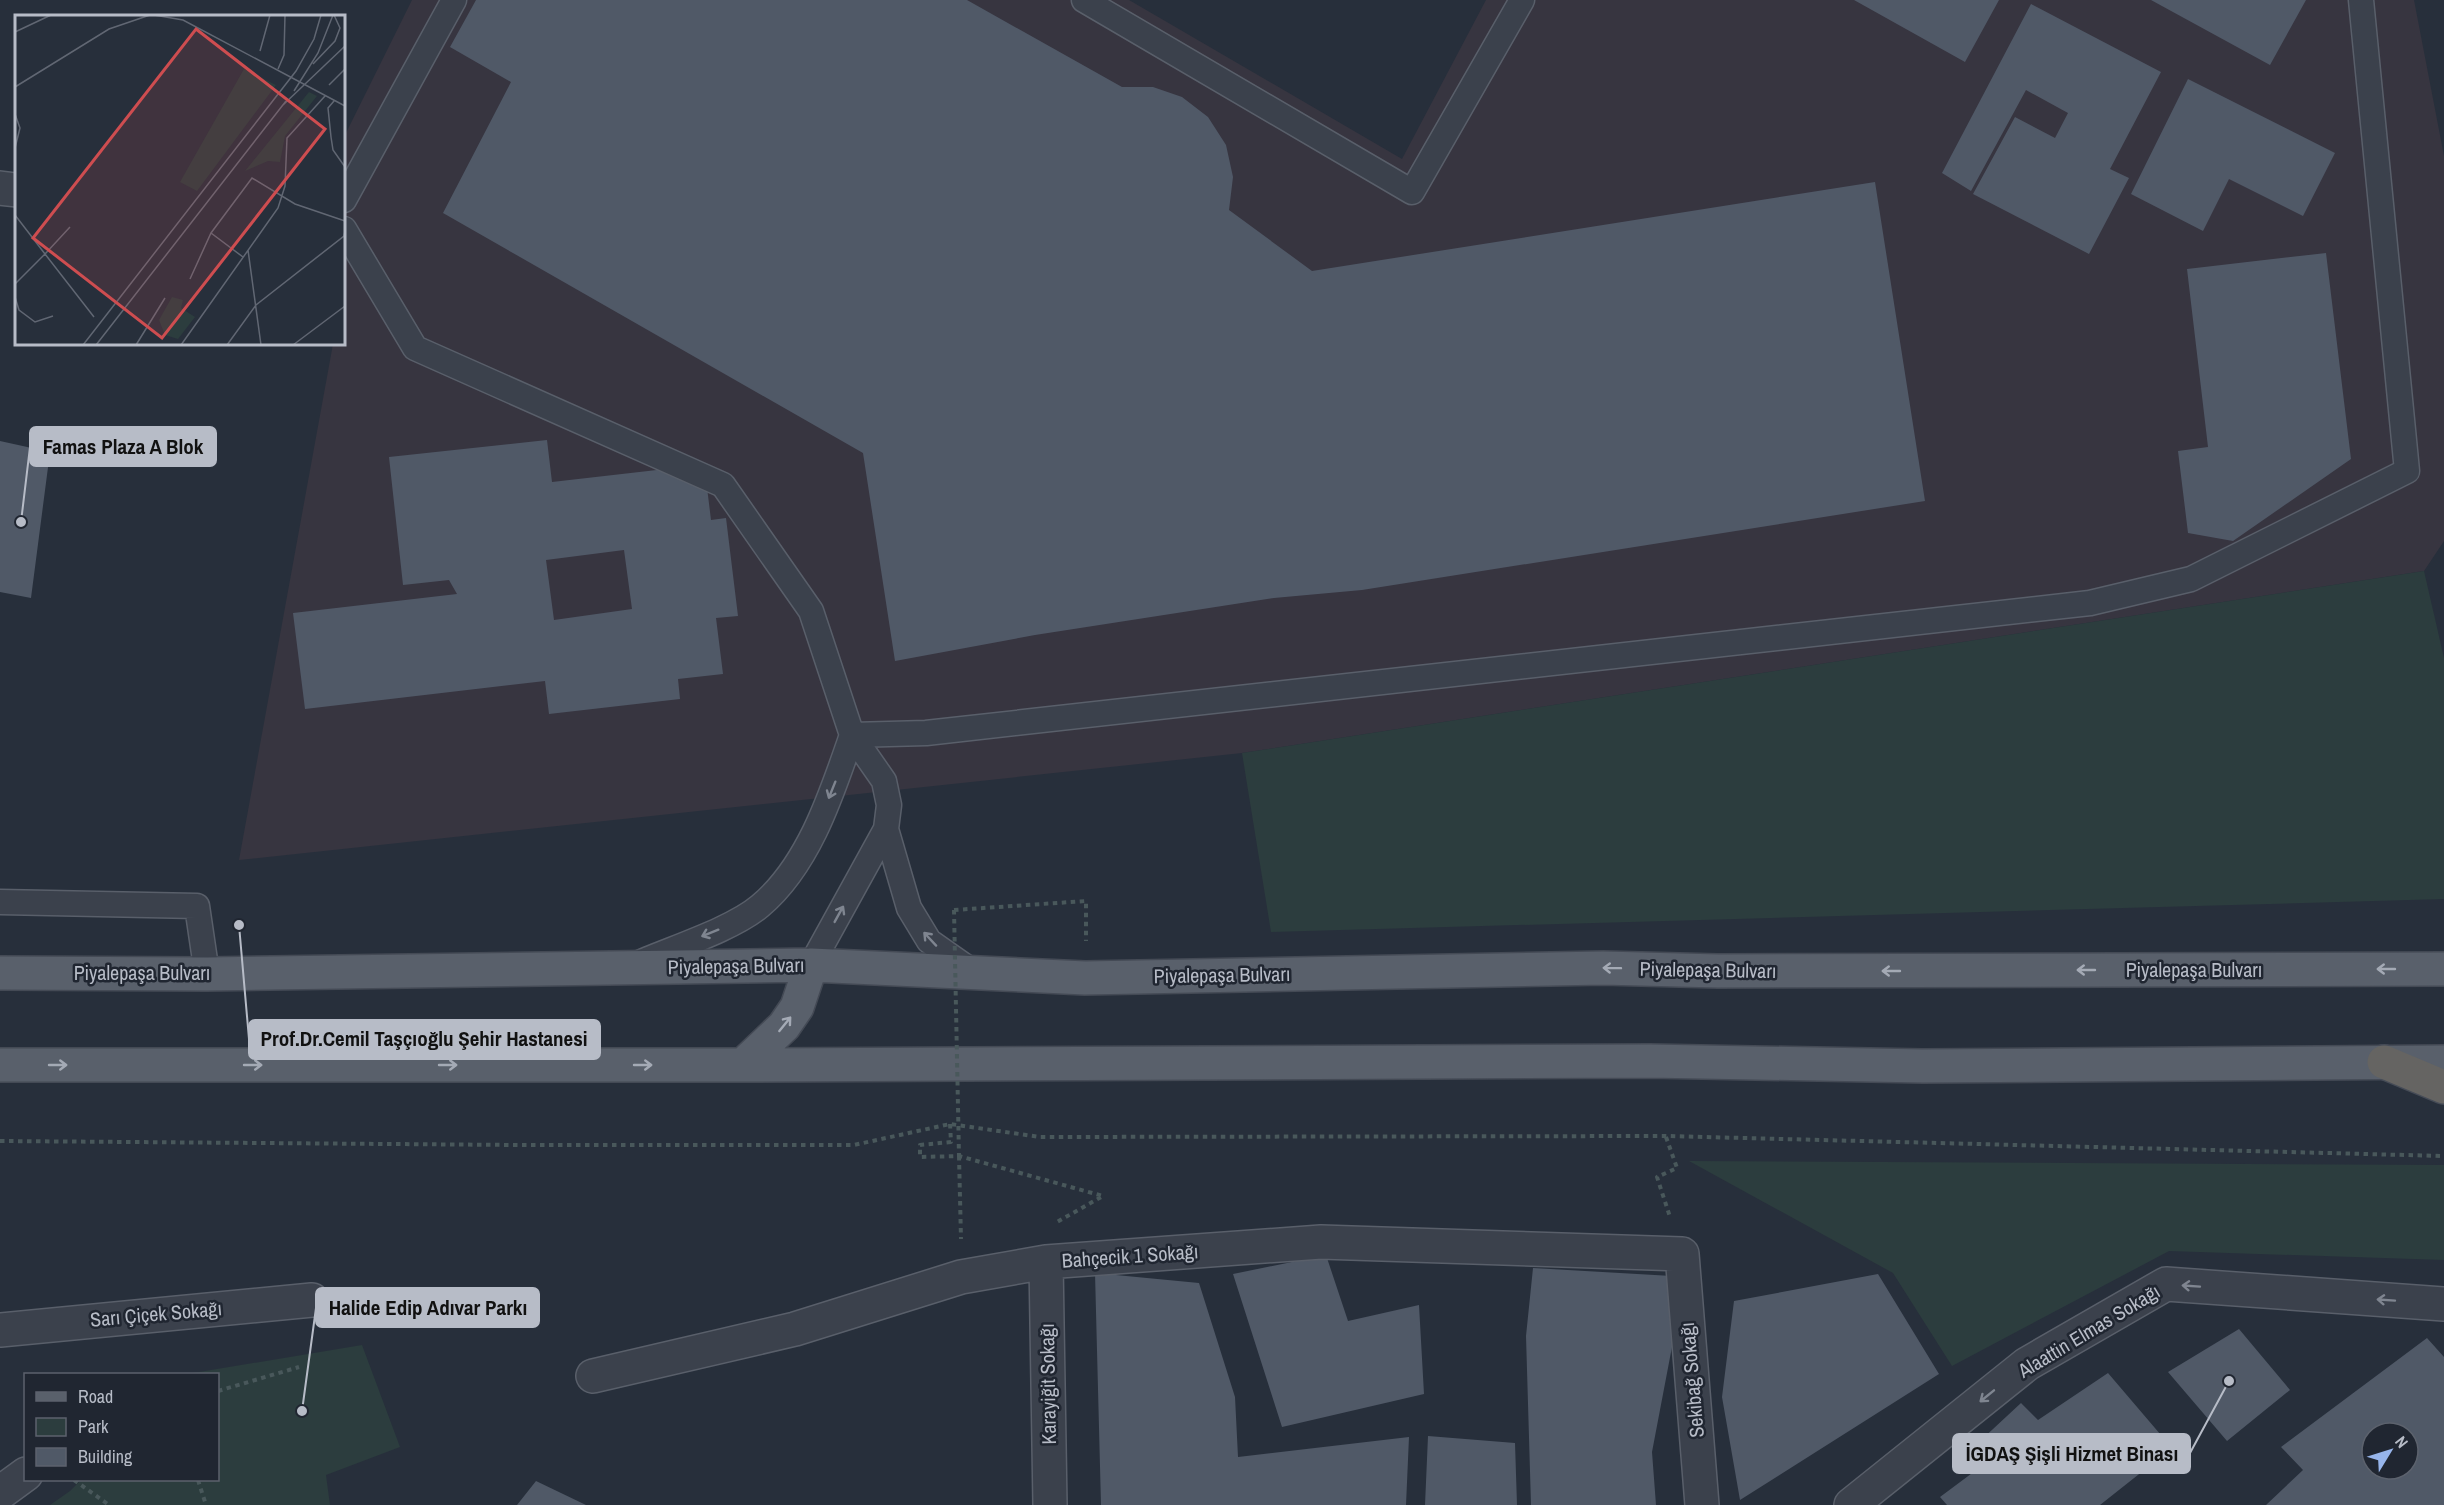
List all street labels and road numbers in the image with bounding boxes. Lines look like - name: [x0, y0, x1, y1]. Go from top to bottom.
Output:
- street label: Piyalepaşa Bulvarı: [667, 951, 805, 980]
- street label: Piyalepaşa Bulvarı: [1639, 955, 1777, 984]
- street label: Piyalepaşa Bulvarı: [2126, 956, 2262, 983]
- street label: Piyalepaşa Bulvarı: [74, 959, 210, 986]
- street label: Piyalepaşa Bulvarı: [1153, 960, 1291, 989]
- street label: Bahçecik 1 Sokağı: [1061, 1237, 1199, 1274]
- street label: Alaattin Elmas Sokağı: [2012, 1277, 2165, 1384]
- street label: Sarı Çiçek Sokağı: [89, 1294, 223, 1333]
- street label: Sekibağ Sokağı: [1673, 1321, 1710, 1439]
- street label: Karayiğit Sokağı: [1033, 1323, 1062, 1445]

